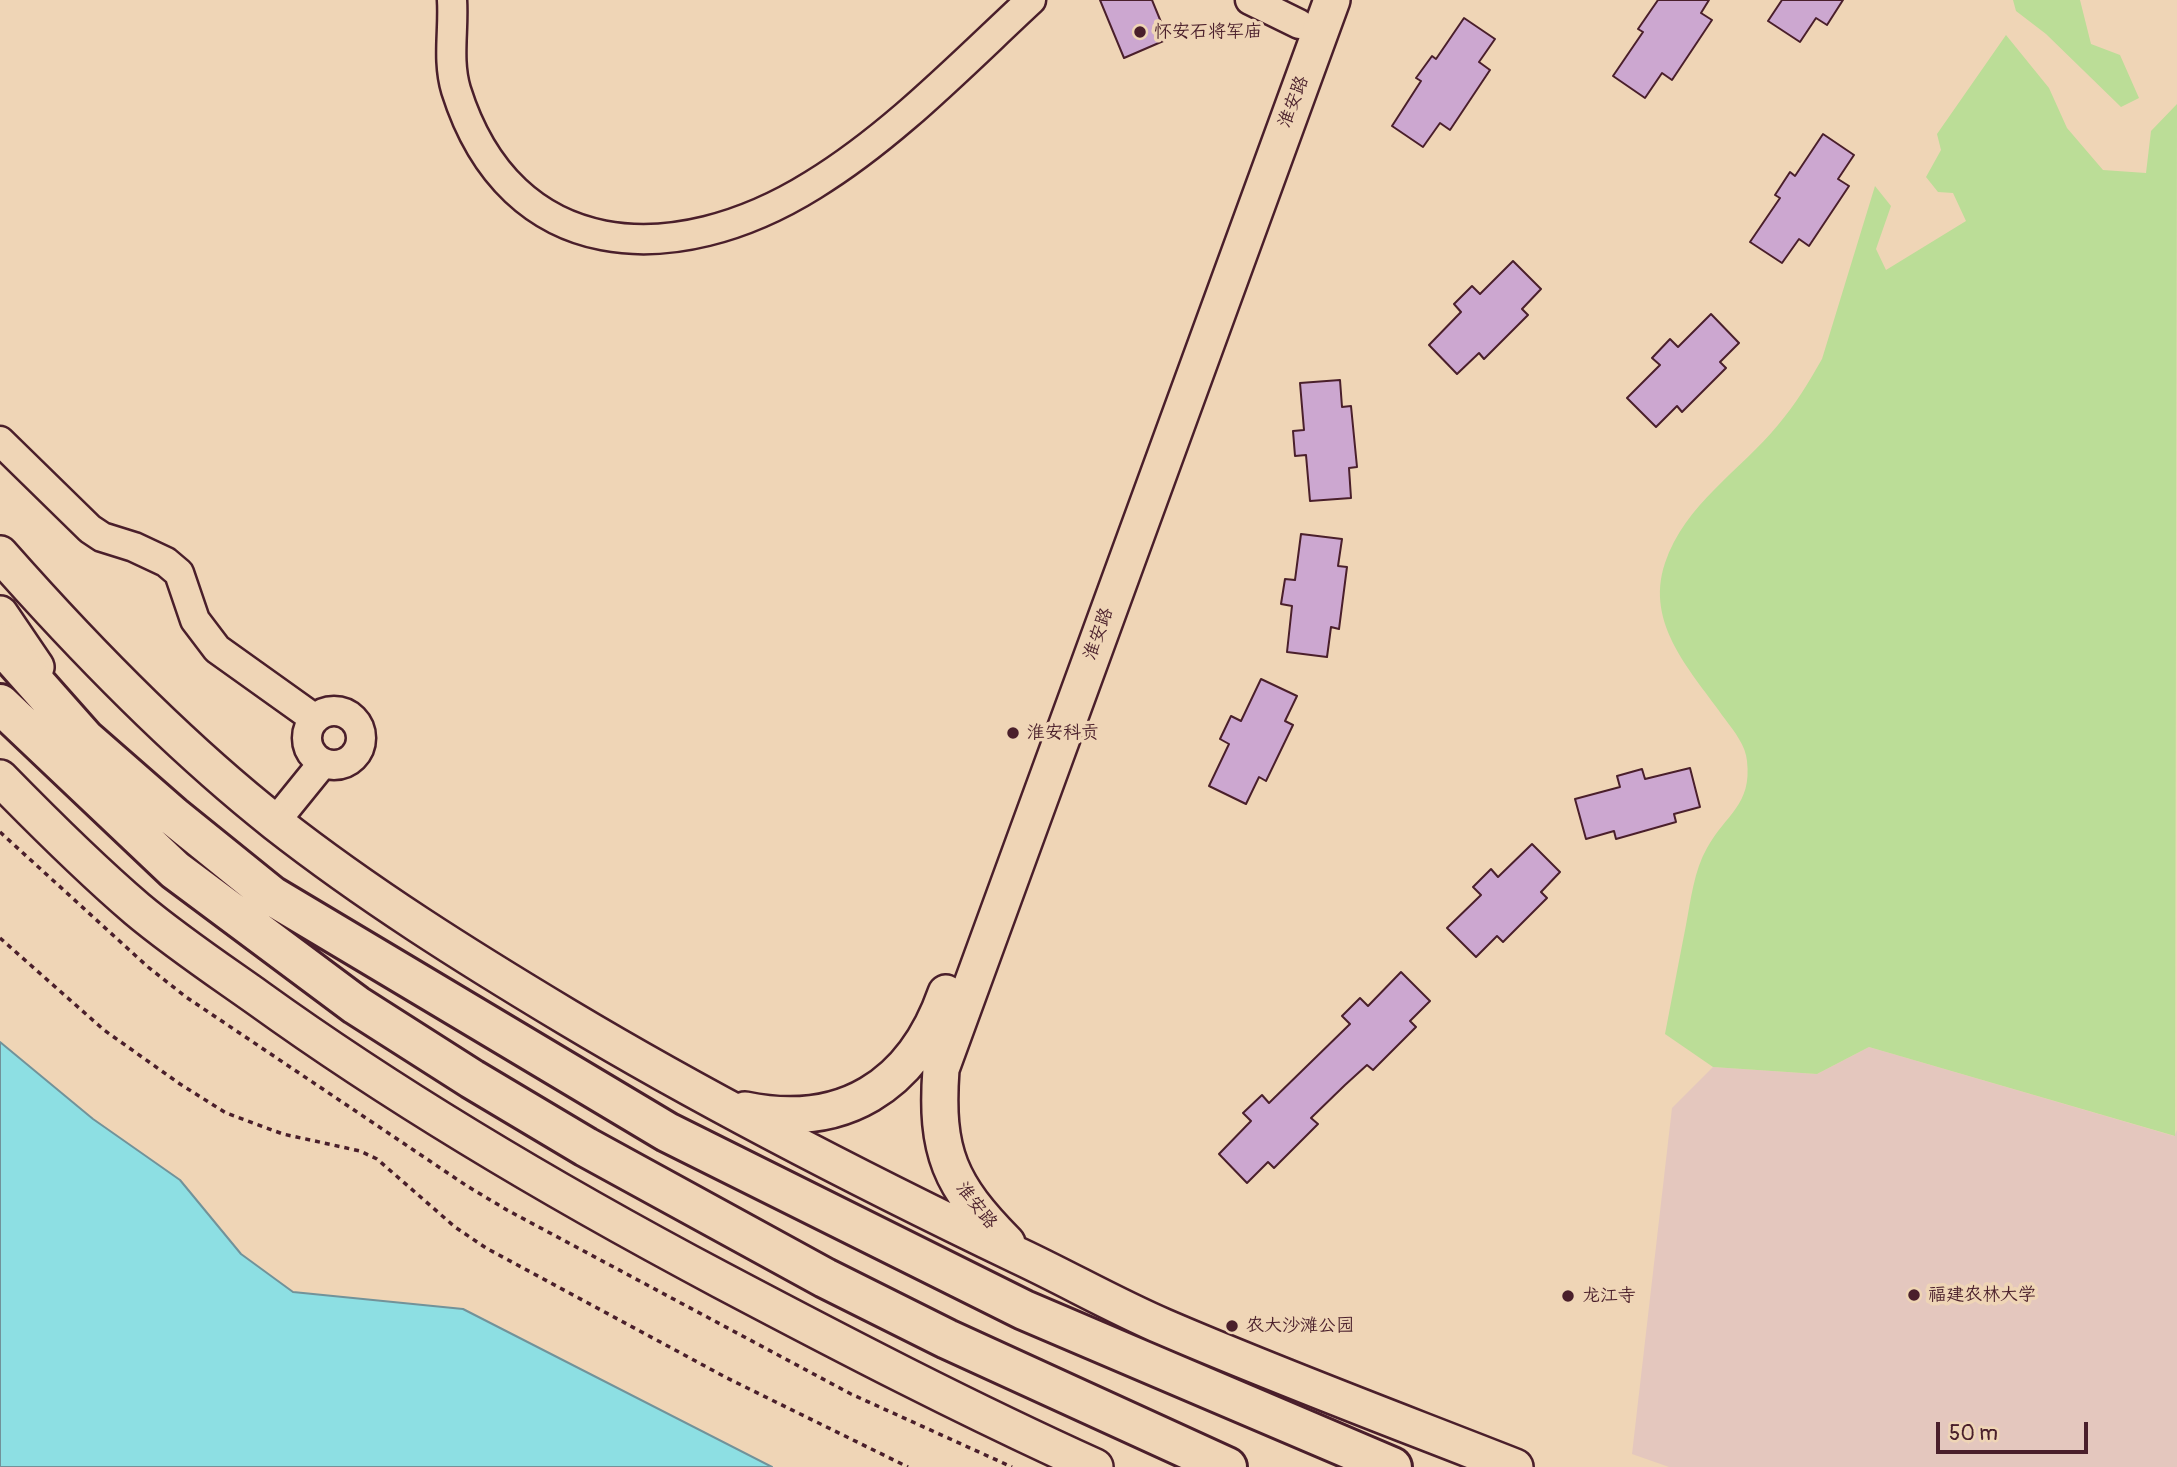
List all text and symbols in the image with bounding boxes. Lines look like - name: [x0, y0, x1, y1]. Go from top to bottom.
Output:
- place label: 怀安石将军庙: [1154, 21, 1262, 43]
- marker: 怀安石将军庙: [1132, 24, 1148, 40]
- street label: 淮安路: [1274, 73, 1314, 131]
- street label: 淮安路: [1080, 605, 1118, 663]
- place label: 淮安科贡: [1027, 722, 1099, 744]
- marker: 淮安科贡: [1005, 725, 1021, 741]
- street label: 淮安路: [951, 1178, 1001, 1234]
- place label: 福建农林大学: [1928, 1284, 2036, 1306]
- place label: 龙江寺: [1582, 1285, 1636, 1307]
- marker: 福建农林大学: [1906, 1287, 1922, 1303]
- marker: 龙江寺: [1560, 1288, 1576, 1304]
- place label: 农大沙滩公园: [1246, 1315, 1354, 1337]
- marker: 农大沙滩公园: [1224, 1318, 1240, 1334]
- scale bar: [1939, 1408, 2091, 1452]
- text: 50 m: [1949, 1420, 1998, 1447]

